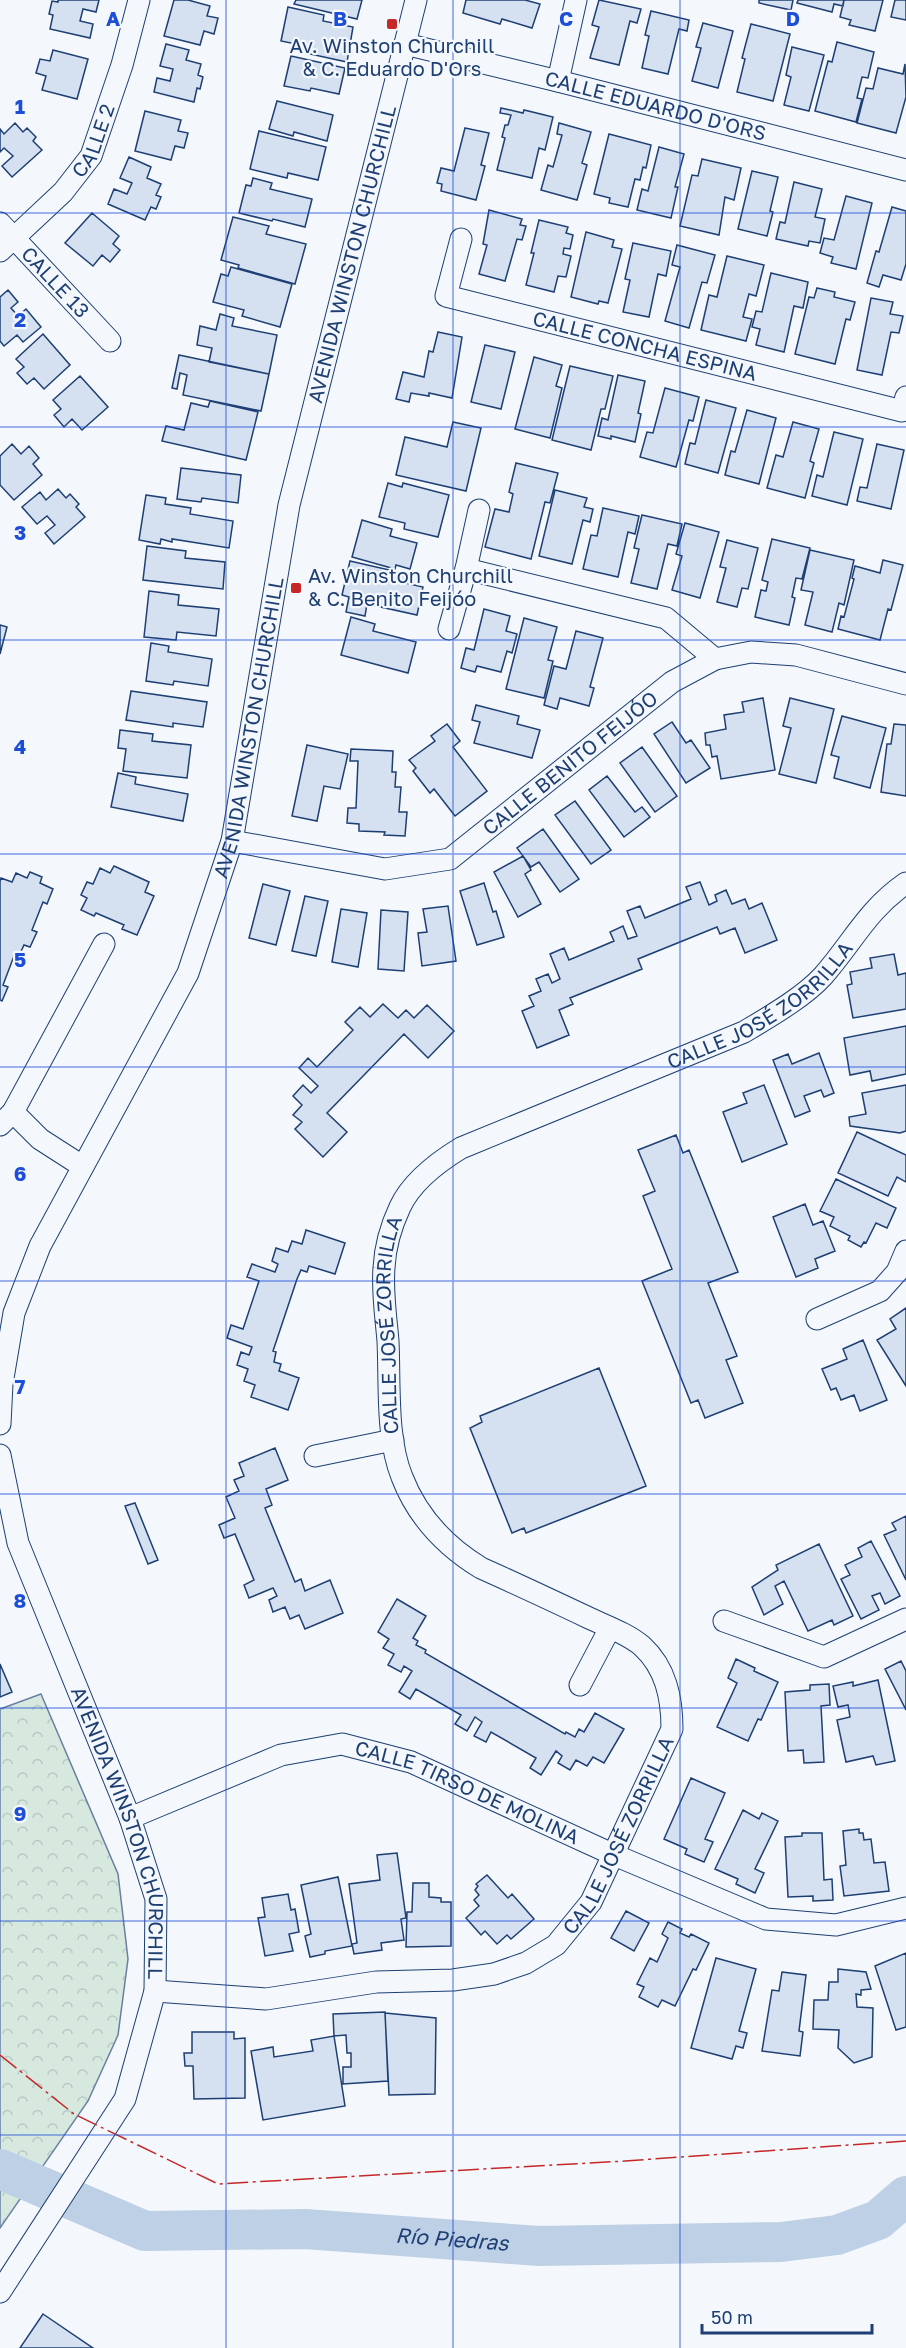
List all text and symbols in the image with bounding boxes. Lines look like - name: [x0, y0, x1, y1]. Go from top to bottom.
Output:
- text: A: [106, 6, 120, 30]
- text: B: [333, 6, 347, 30]
- text: C: [559, 6, 573, 30]
- text: D: [786, 6, 800, 30]
- marker: Av. Winston Churchill & C. Eduardo D'Ors: [385, 17, 399, 31]
- place label: Av. Winston Churchill & C. Eduardo D'Ors: [290, 33, 494, 80]
- street label: CALLE EDUARDO D'ORS: [543, 65, 769, 145]
- text: 1: [15, 94, 25, 118]
- street label: CALLE 2: [66, 101, 119, 182]
- street label: AVENIDA WINSTON CHURCHILL: [302, 103, 400, 405]
- street label: CALLE 13: [17, 241, 95, 322]
- street label: CALLE CONCHA ESPINA: [530, 305, 760, 385]
- text: 2: [14, 307, 26, 331]
- text: 3: [14, 520, 26, 544]
- place label: Av. Winston Churchill & C. Benito Feijóo: [308, 563, 513, 610]
- street label: AVENIDA WINSTON CHURCHILL: [207, 575, 288, 881]
- marker: Av. Winston Churchill & C. Benito Feijóo: [289, 581, 303, 595]
- street label: CALLE BENITO FEIJÓO: [477, 685, 662, 839]
- text: 4: [14, 734, 26, 758]
- street label: CALLE JOSÉ ZORRILLA: [663, 936, 857, 1073]
- text: 5: [14, 947, 26, 971]
- text: 6: [14, 1161, 26, 1185]
- street label: CALLE JOSÉ ZORRILLA: [370, 1212, 406, 1436]
- text: 7: [15, 1374, 26, 1398]
- text: 8: [14, 1588, 26, 1612]
- street label: AVENIDA WINSTON CHURCHILL: [67, 1683, 169, 1979]
- street label: CALLE JOSÉ ZORRILLA: [557, 1732, 678, 1938]
- street label: CALLE TIRSO DE MOLINA: [353, 1735, 583, 1848]
- text: 9: [14, 1801, 26, 1825]
- water label: Río Piedras: [395, 2222, 510, 2256]
- scale bar: [702, 2297, 872, 2335]
- text: 50 m: [711, 2306, 753, 2328]

